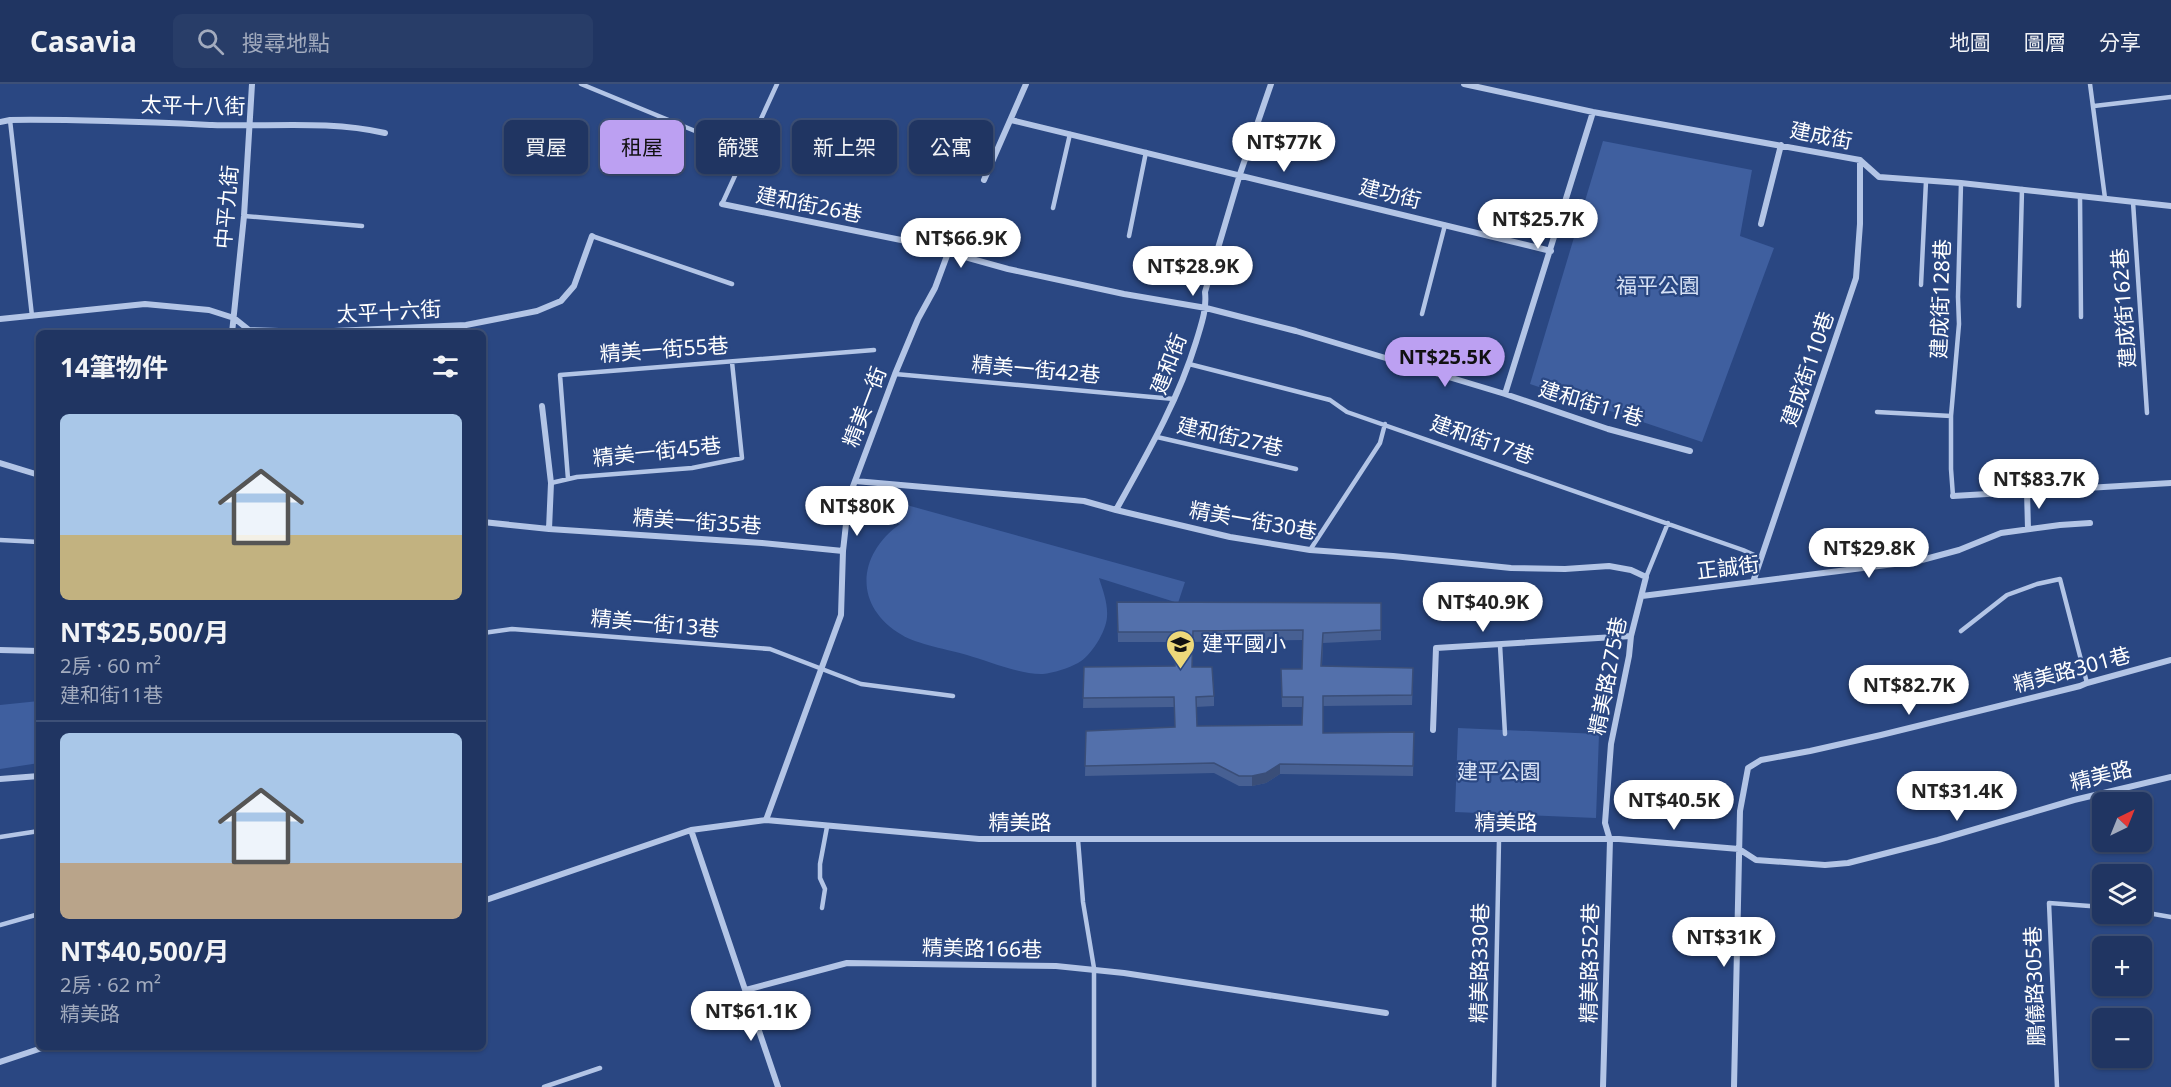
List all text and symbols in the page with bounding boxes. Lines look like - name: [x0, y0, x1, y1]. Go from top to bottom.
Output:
- search box: [173, 14, 593, 68]
- text: Casavia: [30, 22, 137, 60]
- icon: search: [194, 25, 227, 58]
- text: 搜尋地點: [242, 27, 330, 57]
- text: 地圖: [1949, 28, 1991, 56]
- text: 圖層: [2024, 28, 2066, 56]
- text: 分享: [2099, 28, 2141, 56]
- street label: 太平十八街: [140, 90, 246, 120]
- street label: 建成街: [1788, 115, 1855, 155]
- chip: 買屋: [504, 120, 588, 174]
- chip: 租屋: [600, 120, 684, 174]
- chip: 篩選: [696, 120, 780, 174]
- chip: 新上架: [792, 120, 897, 174]
- chip: 公寓: [909, 120, 993, 174]
- pin: NT$77K: [1235, 122, 1333, 173]
- text: NT$77K: [1246, 128, 1322, 155]
- street label: 中平九街: [208, 164, 244, 250]
- street label: 建功街: [1356, 172, 1424, 214]
- street label: 建和街26巷: [753, 180, 865, 228]
- pin: NT$25.7K: [1476, 199, 1600, 250]
- text: NT$25.7K: [1492, 205, 1584, 232]
- pin: NT$66.9K: [899, 218, 1023, 269]
- text: NT$66.9K: [915, 224, 1007, 251]
- street label: 建成街128巷: [1924, 238, 1956, 359]
- pin: NT$28.9K: [1131, 246, 1255, 297]
- street label: 建成街162巷: [2105, 247, 2141, 369]
- text: NT$28.9K: [1147, 252, 1239, 279]
- park label: 福平公園: [1616, 271, 1700, 299]
- street label: 太平十六街: [336, 294, 442, 328]
- street label: 建成街110巷: [1774, 307, 1840, 430]
- street label: 建和街: [1144, 329, 1192, 398]
- street label: 精美一街55巷: [599, 331, 729, 367]
- pin: NT$25.5K: [1383, 337, 1507, 388]
- text: NT$25.5K: [1399, 343, 1491, 370]
- text: 14筆物件: [60, 349, 168, 385]
- street label: 精美一街42巷: [971, 349, 1102, 389]
- icon: filters: [429, 350, 462, 383]
- street label: 精美一街: [836, 362, 892, 451]
- street label: 建和街11巷: [1536, 374, 1647, 432]
- street label: 建和街17巷: [1427, 408, 1538, 470]
- street label: 建和街27巷: [1174, 410, 1286, 462]
- street label: 精美一街45巷: [591, 430, 723, 472]
- icon: home: [207, 453, 315, 561]
- pin: NT$83.7K: [1977, 459, 2101, 510]
- text: NT$83.7K: [1993, 465, 2085, 492]
- pin: NT$80K: [808, 486, 906, 537]
- text: NT$80K: [819, 492, 895, 519]
- street label: 精美一街30巷: [1187, 495, 1319, 545]
- street label: 精美一街35巷: [632, 503, 762, 539]
- pin: NT$29.8K: [1807, 528, 1931, 579]
- text: NT$29.8K: [1823, 534, 1915, 561]
- street label: 正誠街: [1695, 549, 1761, 585]
- pin: NT$40.9K: [1421, 582, 1545, 633]
- text: NT$40.9K: [1437, 588, 1529, 615]
- street label: 精美一街13巷: [590, 603, 721, 643]
- text: NT$25,500/月: [60, 614, 230, 650]
- street label: 精美路275巷: [1582, 614, 1632, 737]
- school or university icon: 建平國小: [1165, 628, 1197, 670]
- place label: 建平國小: [1202, 629, 1286, 657]
- street label: 精美路301巷: [2010, 640, 2133, 698]
- text: 2房 · 60 m²: [60, 652, 161, 679]
- pin: NT$82.7K: [1847, 665, 1971, 716]
- text: NT$82.7K: [1863, 671, 1955, 698]
- text: 建和街11巷: [60, 681, 163, 708]
- street label: 精美路: [2067, 754, 2135, 796]
- park label: 建平公園: [1457, 757, 1541, 785]
- pin: NT$31.4K: [1895, 771, 2019, 822]
- icon: home: [207, 772, 315, 880]
- text: NT$31.4K: [1911, 777, 2003, 804]
- pin: NT$40.5K: [1612, 780, 1736, 831]
- text: NT$40.5K: [1628, 786, 1720, 813]
- north arrow: [2092, 792, 2152, 852]
- map controls: [2092, 792, 2152, 1068]
- street label: 精美路: [989, 808, 1052, 836]
- street label: 精美路: [1475, 808, 1538, 836]
- button: layers: [2092, 864, 2152, 924]
- street label: 精美路330巷: [1464, 903, 1494, 1023]
- street label: 精美路352巷: [1574, 903, 1604, 1023]
- pin: NT$31K: [1675, 917, 1773, 968]
- text: NT$31K: [1686, 923, 1762, 950]
- street label: 鵬儀路305巷: [2018, 926, 2050, 1047]
- text: NT$40,500/月: [60, 933, 230, 969]
- street label: 精美路166巷: [922, 933, 1042, 963]
- button: +: [2092, 936, 2152, 996]
- text: 2房 · 62 m²: [60, 971, 161, 998]
- pin: NT$61.1K: [689, 991, 813, 1042]
- text: NT$61.1K: [705, 997, 797, 1024]
- text: 精美路: [60, 1000, 120, 1027]
- button: −: [2092, 1008, 2152, 1068]

